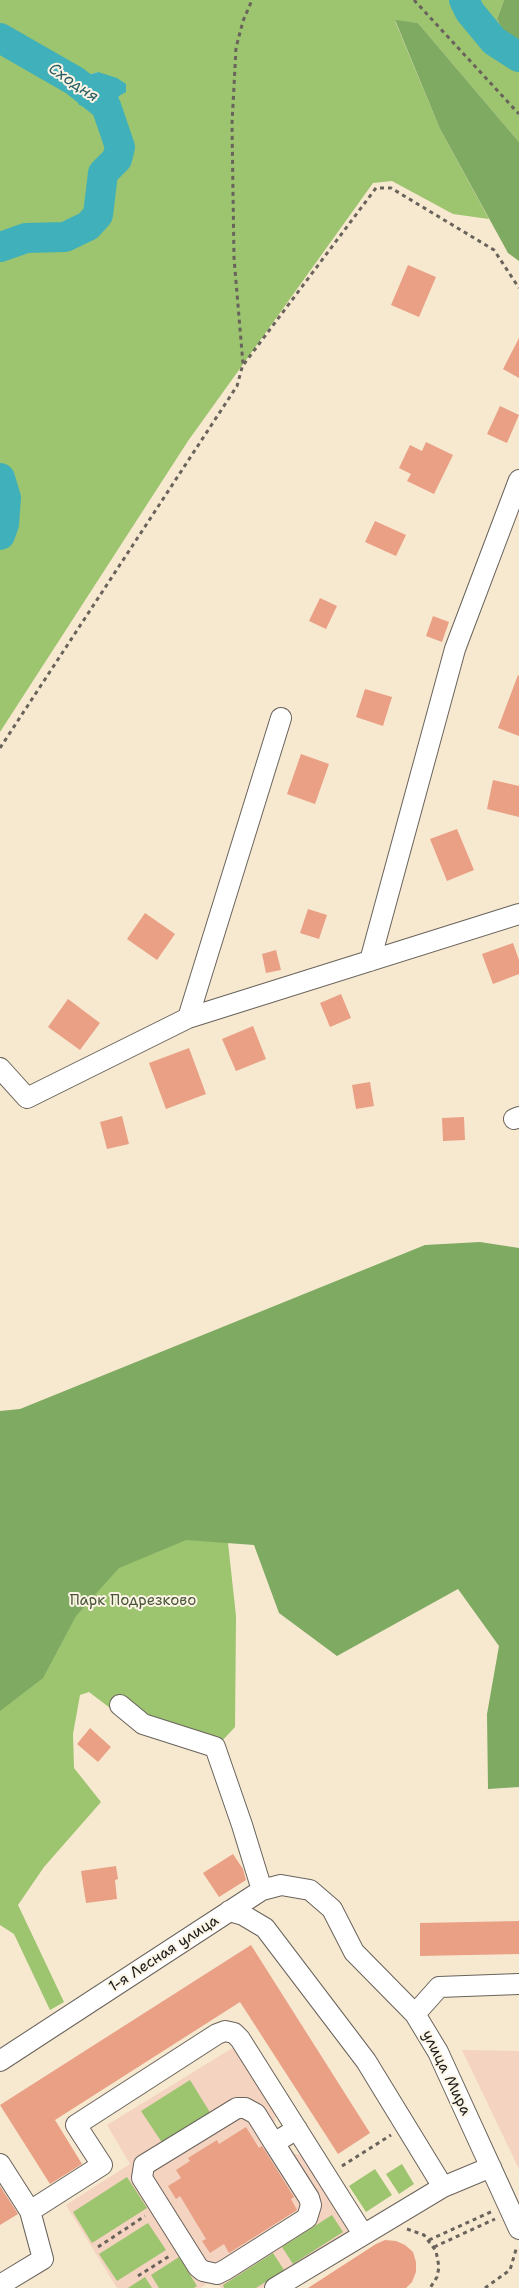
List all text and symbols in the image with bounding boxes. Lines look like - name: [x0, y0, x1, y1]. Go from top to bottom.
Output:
- water label: Сходня: [44, 59, 102, 107]
- park label: Парк Подрезково: [70, 1592, 196, 1610]
- street label: 1-я Лесная улица: [106, 1912, 222, 1996]
- street label: улица Мира: [418, 2028, 474, 2118]

